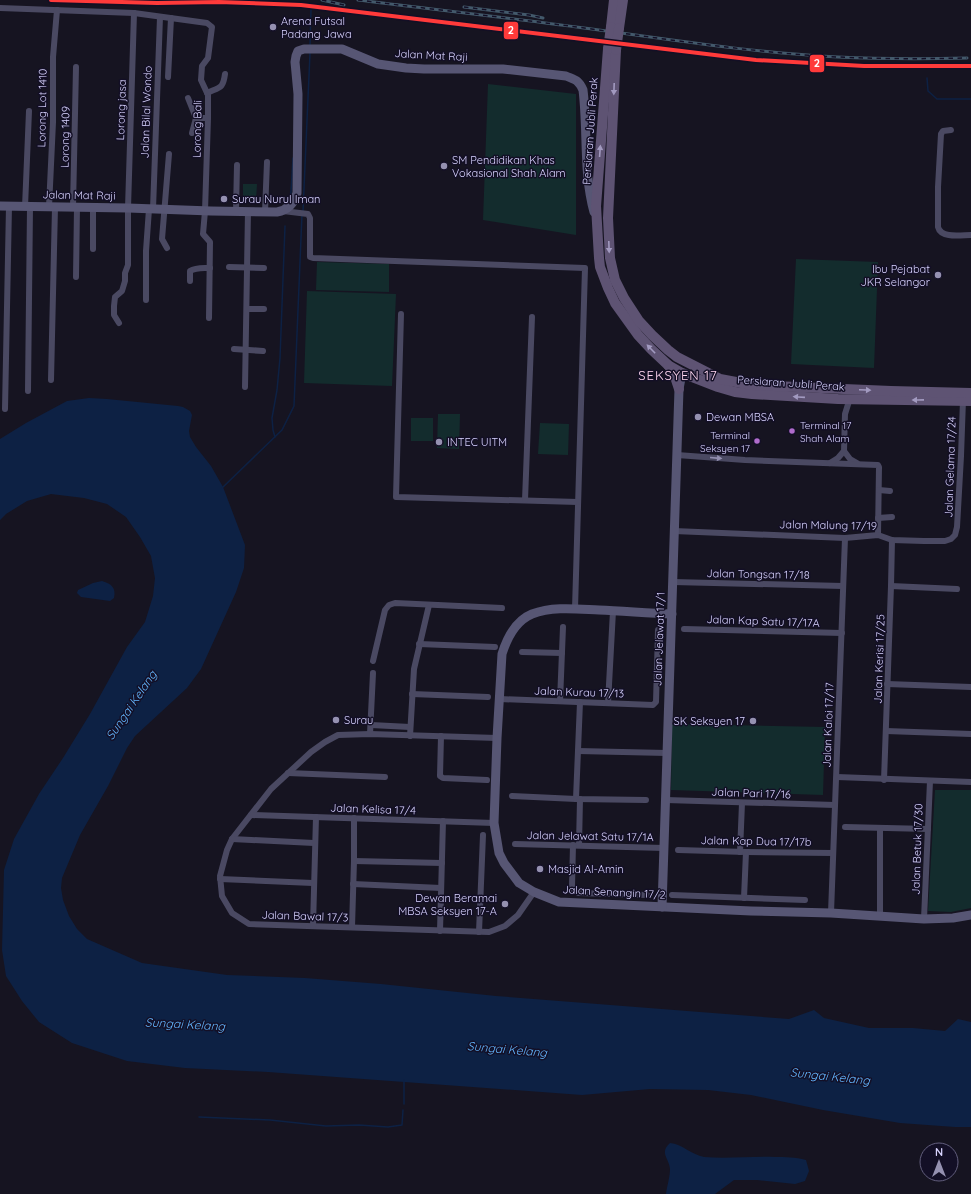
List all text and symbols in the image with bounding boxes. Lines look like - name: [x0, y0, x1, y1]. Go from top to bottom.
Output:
- place label: Arena Futsal Padang Jawa: [281, 14, 352, 41]
- line badge: 2: [503, 21, 519, 40]
- marker: Arena Futsal Padang Jawa: [268, 22, 278, 32]
- text: 2: [508, 23, 514, 37]
- street label: Jalan Mat Raji: [394, 46, 468, 64]
- line badge: 2: [809, 54, 825, 73]
- text: 2: [814, 56, 820, 70]
- street label: Jalan Bilal Wondo: [137, 65, 155, 158]
- street label: Lorong Lot 1410: [34, 68, 50, 148]
- street label: Persiaran Jubli Perak: [579, 77, 601, 185]
- street label: Lorong jasa: [113, 79, 129, 141]
- one-way arrow: [611, 83, 617, 96]
- street label: Lorong Bali: [189, 100, 205, 158]
- street label: Lorong 1409: [57, 106, 73, 168]
- one-way arrow: [597, 145, 604, 157]
- place label: SM Pendidikan Khas Vokasional Shah Alam: [452, 153, 566, 180]
- marker: SM Pendidikan Khas Vokasional Shah Alam: [439, 161, 449, 171]
- street label: Jalan Mat Raji: [42, 187, 116, 203]
- place label: Surau Nurul Iman: [232, 192, 320, 206]
- marker: Surau Nurul Iman: [219, 194, 229, 204]
- one-way arrow: [606, 241, 613, 253]
- place label: Ibu Pejabat JKR Selangor: [860, 262, 931, 289]
- marker: Ibu Pejabat JKR Selangor: [933, 270, 943, 280]
- one-way arrow: [647, 344, 656, 354]
- district label: SEKSYEN 17: [638, 367, 718, 383]
- street label: Persiaran Jubli Perak: [737, 372, 845, 394]
- one-way arrow: [859, 386, 871, 393]
- one-way arrow: [793, 393, 805, 400]
- one-way arrow: [911, 397, 924, 403]
- place label: Dewan MBSA: [706, 410, 774, 424]
- marker: Dewan MBSA: [693, 412, 703, 422]
- street label: Jalan Gelama 17/24: [941, 416, 959, 518]
- place label: Terminal 17 Shah Alam: [800, 419, 851, 445]
- marker: Terminal 17 Shah Alam: [787, 426, 797, 436]
- place label: Terminal Seksyen 17: [700, 429, 750, 455]
- place label: INTEC UITM: [447, 435, 507, 449]
- marker: Terminal Seksyen 17: [752, 436, 762, 446]
- marker: INTEC UITM: [434, 437, 444, 447]
- one-way arrow: [710, 454, 722, 461]
- street label: Jalan Malung 17/19: [779, 517, 877, 533]
- street label: Jalan Tongsan 17/18: [706, 566, 810, 582]
- street label: Jalan Jelawat 17/1: [650, 592, 668, 686]
- street label: Jalan Kap Satu 17/17A: [706, 612, 820, 630]
- street label: Jalan Kerisi 17/25: [870, 614, 888, 704]
- water label: Sungai Kelang: [102, 666, 160, 742]
- street label: Jalan Kaloi 17/17: [820, 682, 836, 768]
- street label: Jalan Kurau 17/13: [534, 683, 625, 701]
- place label: Surau: [344, 713, 373, 727]
- place label: SK Seksyen 17: [674, 714, 745, 728]
- marker: Surau: [331, 715, 341, 725]
- marker: SK Seksyen 17: [748, 716, 758, 726]
- street label: Jalan Pari 17/16: [711, 785, 791, 801]
- street label: Jalan Kelisa 17/4: [330, 801, 416, 818]
- street label: Jalan Betuk 17/30: [908, 803, 926, 895]
- street label: Jalan Jelawat Satu 17/1A: [526, 828, 654, 844]
- street label: Jalan Kap Dua 17/17b: [700, 833, 812, 849]
- place label: Masjid Al-Amin: [548, 862, 624, 876]
- marker: Masjid Al-Amin: [535, 864, 545, 874]
- street label: Jalan Senangin 17/2: [562, 882, 666, 902]
- place label: Dewan Beramai MBSA Seksyen 17-A: [398, 891, 497, 918]
- marker: Dewan Beramai MBSA Seksyen 17-A: [500, 899, 510, 909]
- street label: Jalan Bawal 17/3: [261, 907, 349, 925]
- water label: Sungai Kelang: [145, 1014, 227, 1034]
- water label: Sungai Kelang: [466, 1038, 549, 1060]
- water label: Sungai Kelang: [789, 1064, 872, 1088]
- north arrow: [919, 1142, 959, 1182]
- text: N: [935, 1145, 943, 1159]

